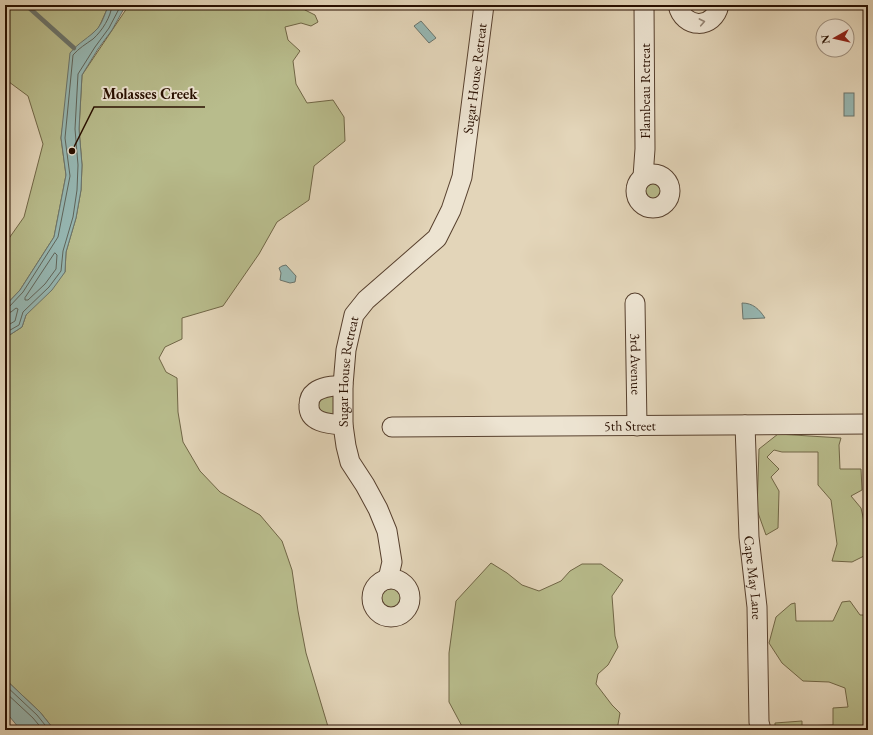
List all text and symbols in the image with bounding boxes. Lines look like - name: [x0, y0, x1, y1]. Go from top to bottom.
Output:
- one-way arrow: [699, 18, 706, 27]
- north arrow: [815, 18, 855, 58]
- street label: Sugar House Retreat: [459, 21, 491, 135]
- text: N: [818, 34, 833, 45]
- street label: Flambeau Retreat: [636, 43, 654, 139]
- callout: Molasses Creek: [94, 80, 205, 107]
- text: Molasses Creek: [103, 84, 198, 103]
- street label: Sugar House Retreat: [334, 314, 363, 427]
- street label: 3rd Avenue: [626, 333, 645, 395]
- street label: 5th Street: [604, 416, 657, 435]
- street label: Cape May Lane: [740, 535, 766, 620]

